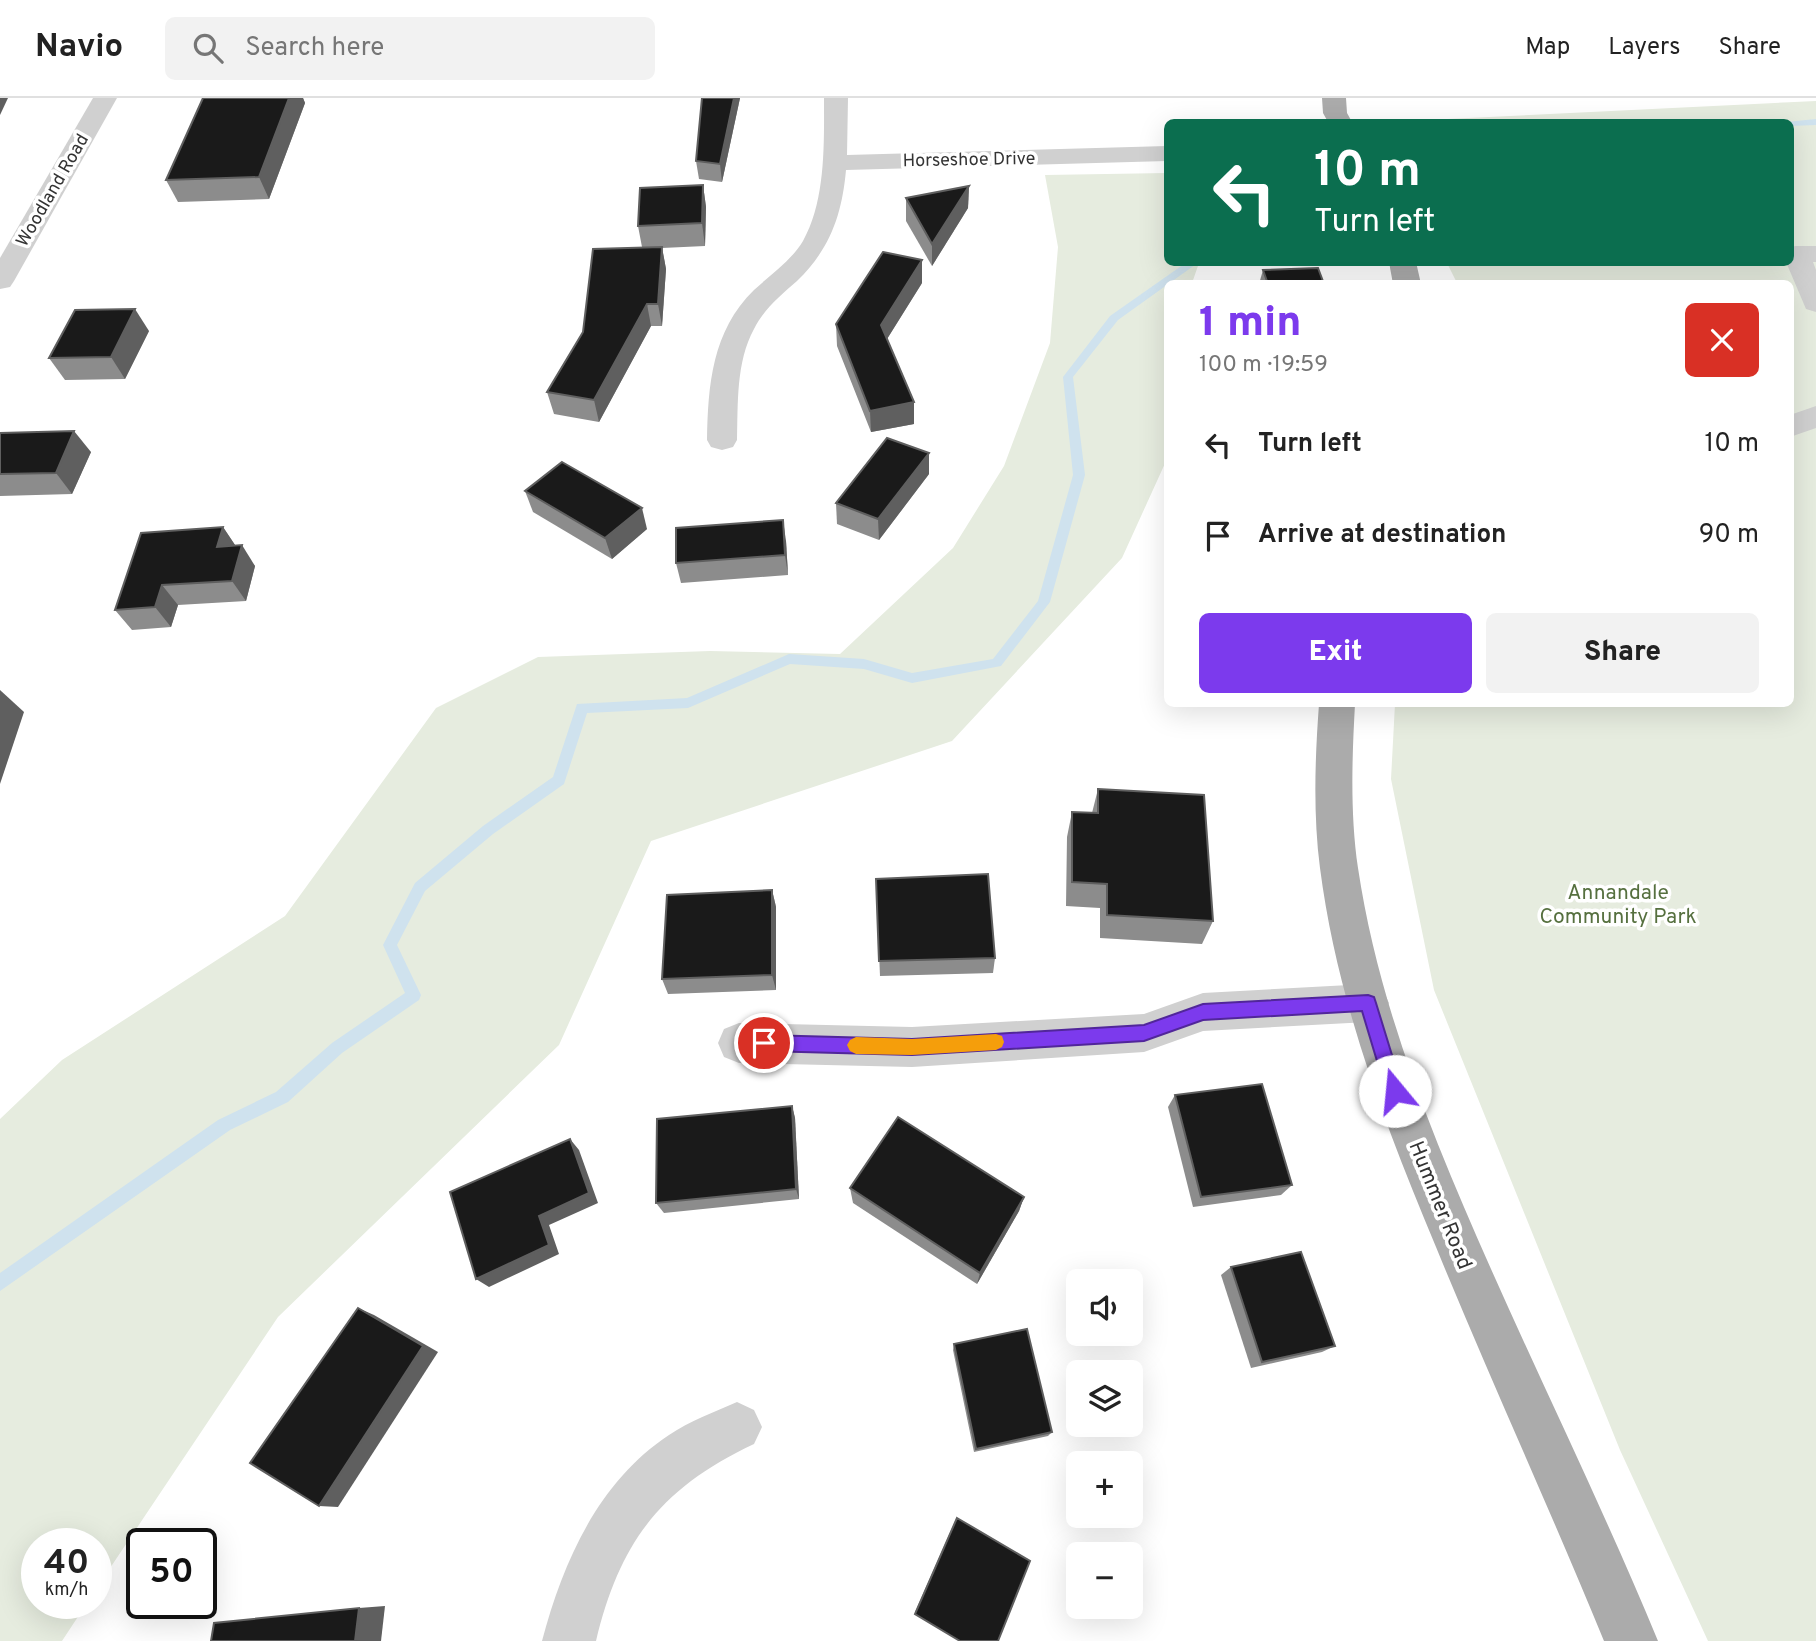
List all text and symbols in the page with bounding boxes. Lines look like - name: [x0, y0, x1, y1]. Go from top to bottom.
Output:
- search box: [165, 17, 655, 80]
- text: Navio: [35, 27, 123, 69]
- icon: search: [189, 29, 227, 67]
- text: Search here: [245, 32, 384, 65]
- text: Map: [1525, 33, 1570, 63]
- text: Layers: [1608, 33, 1680, 63]
- text: Share: [1718, 33, 1781, 63]
- street label: Woodland Road: [12, 130, 95, 251]
- text: 10 m: [1314, 142, 1421, 204]
- icon: left: [1199, 147, 1290, 238]
- street label: Horseshoe Drive: [902, 148, 1036, 173]
- text: Turn left: [1314, 203, 1435, 243]
- text: 1 min: [1199, 298, 1302, 351]
- button: close: [1685, 303, 1759, 377]
- text: 100 m · 19:59: [1199, 351, 1328, 380]
- icon: left: [1199, 426, 1237, 464]
- text: Turn left: [1258, 428, 1362, 461]
- text: 10 m: [1704, 428, 1759, 461]
- icon: arrive: [1199, 517, 1237, 555]
- text: Arrive at destination: [1258, 519, 1506, 552]
- text: 90 m: [1699, 519, 1759, 552]
- button: Exit: [1199, 613, 1472, 693]
- button: Share: [1486, 613, 1759, 693]
- park label: Annandale Community Park: [1539, 880, 1697, 931]
- pin: [734, 1013, 794, 1073]
- icon: arrive: [745, 1024, 783, 1062]
- position arrow: [1358, 1054, 1432, 1128]
- street label: Hummer Road: [1402, 1137, 1478, 1274]
- map controls: [1066, 1269, 1143, 1619]
- button: sound: [1066, 1269, 1143, 1346]
- button: layers: [1066, 1360, 1143, 1437]
- button: +: [1066, 1451, 1143, 1528]
- speed limit sign: 50: [126, 1528, 217, 1619]
- text: 40: [44, 1542, 89, 1586]
- button: −: [1066, 1542, 1143, 1619]
- text: km/h: [45, 1579, 88, 1602]

